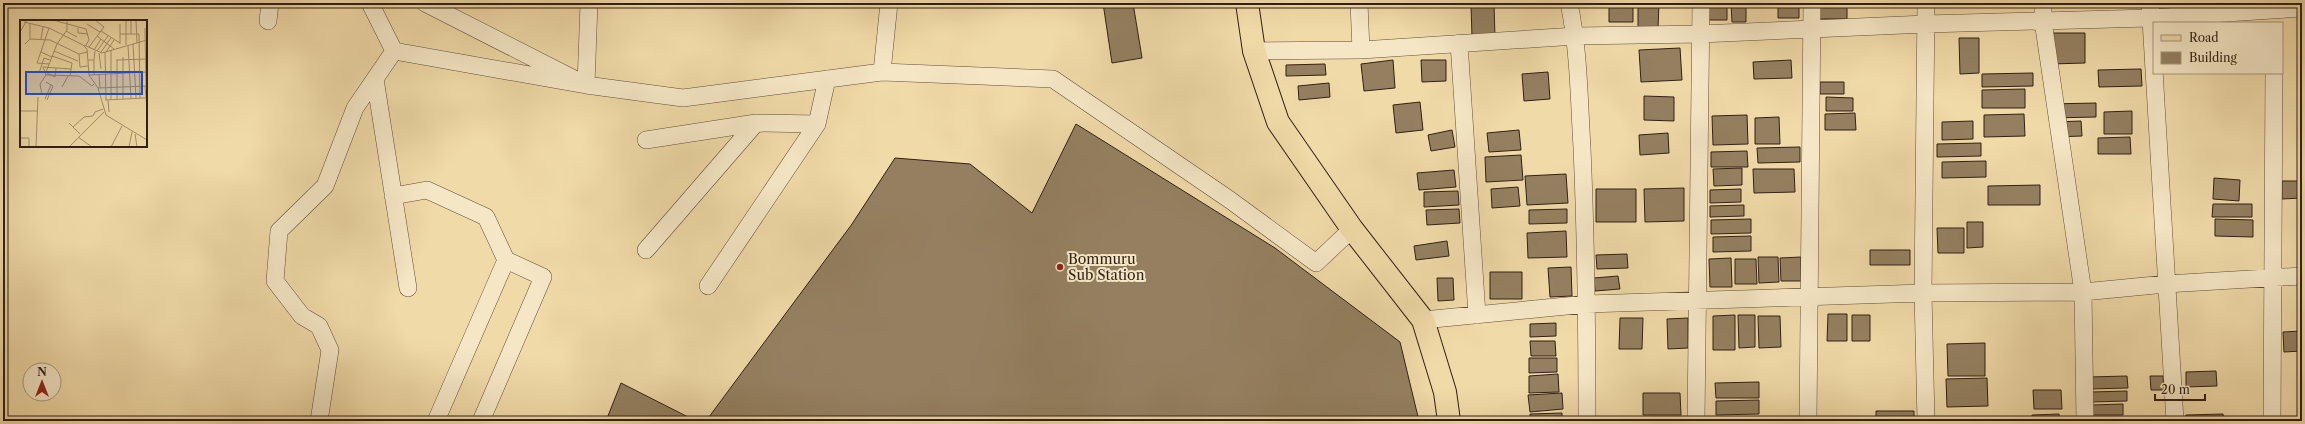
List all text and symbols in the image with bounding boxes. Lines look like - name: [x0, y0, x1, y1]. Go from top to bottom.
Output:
- inset map: [20, 20, 147, 147]
- legend: [2153, 22, 2283, 74]
- text: Road: [2189, 30, 2219, 45]
- text: Building: [2189, 50, 2237, 65]
- place label: Bommuru Sub Station: [1068, 250, 1145, 284]
- marker: Bommuru Sub Station: [1055, 262, 1065, 272]
- north arrow: [22, 362, 62, 402]
- text: N: [37, 365, 47, 379]
- scale bar: [2155, 376, 2205, 402]
- text: 20 m: [2161, 382, 2190, 397]

